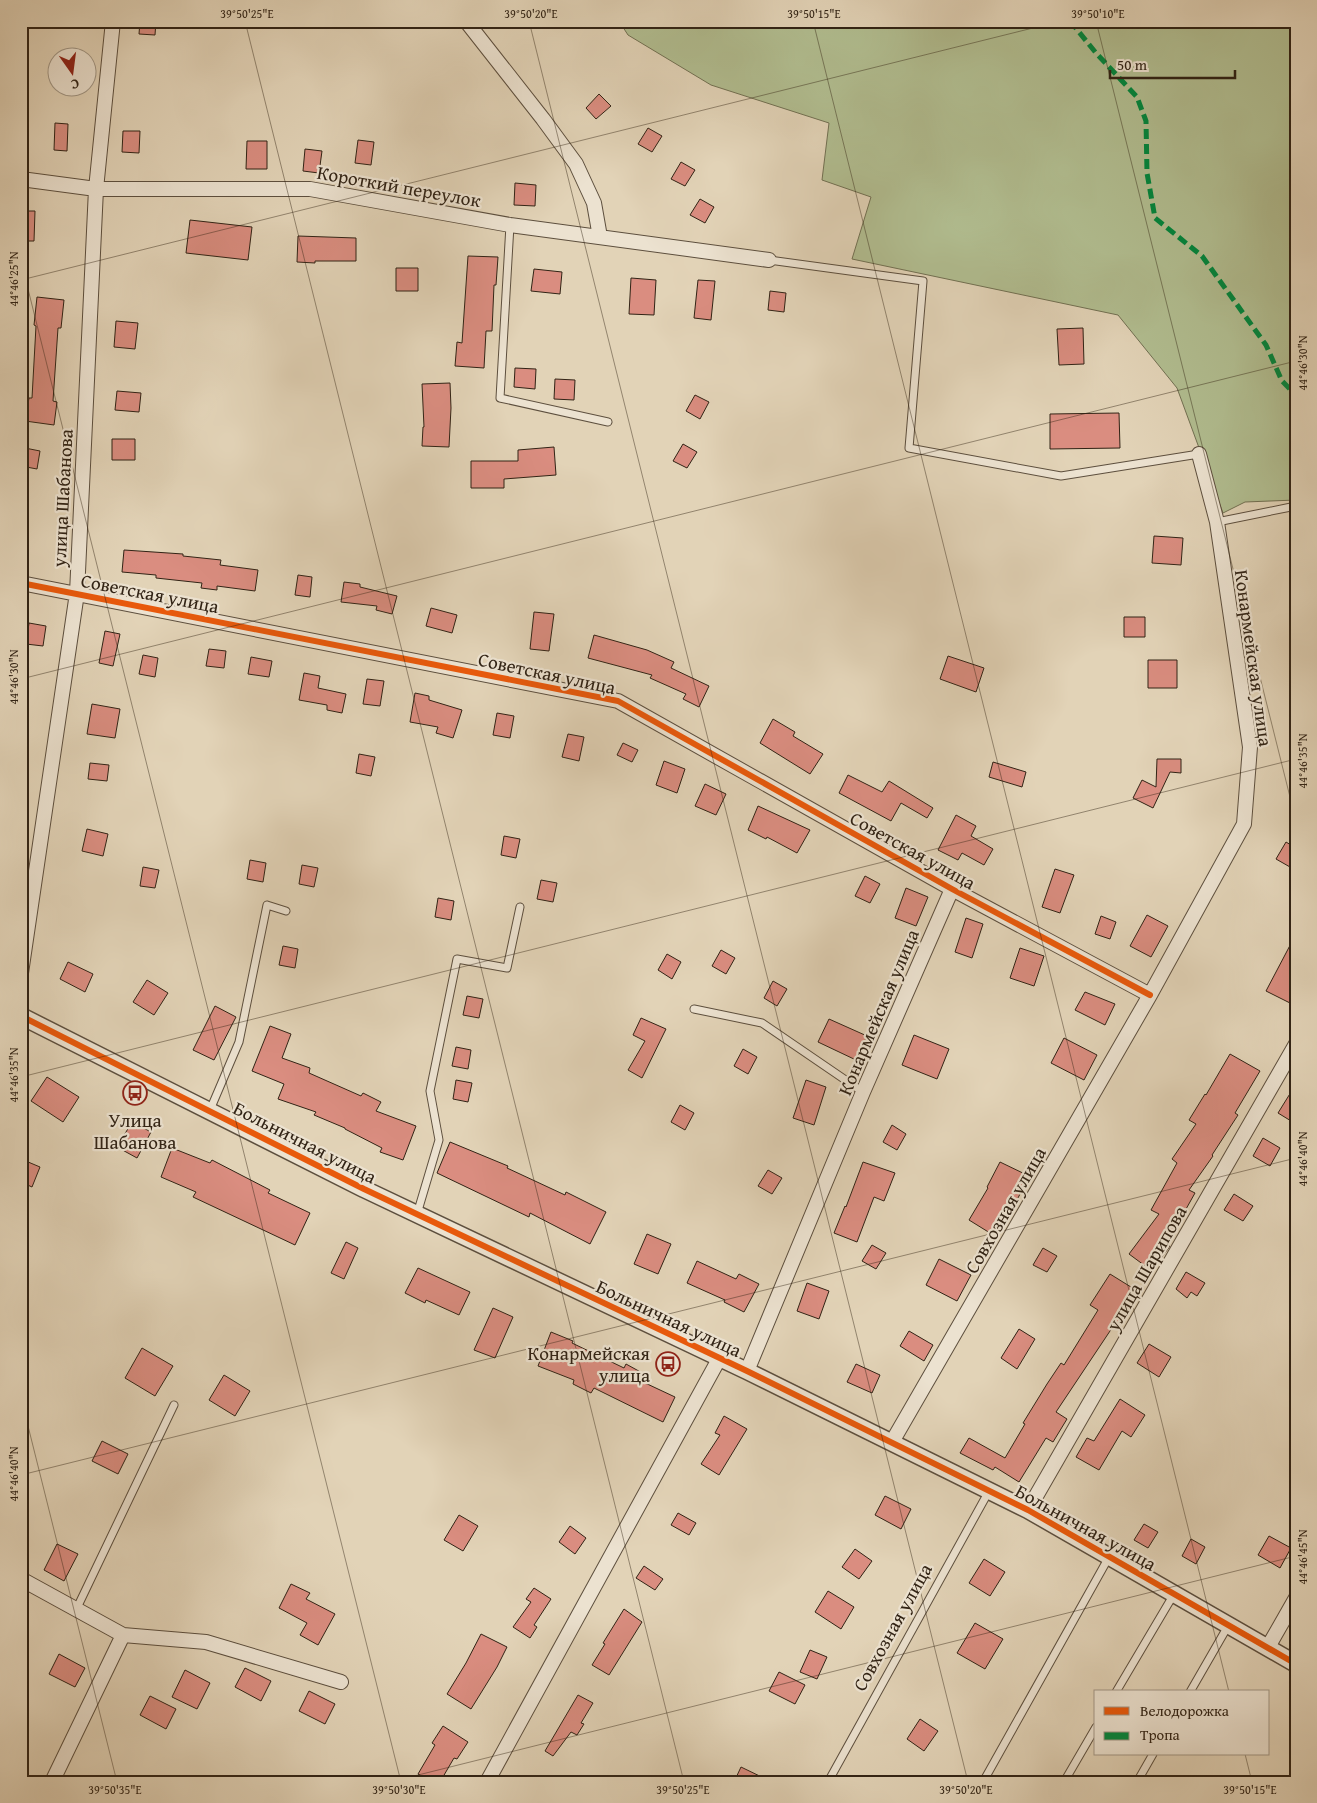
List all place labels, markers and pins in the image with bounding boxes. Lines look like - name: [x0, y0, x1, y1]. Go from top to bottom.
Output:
- bus stop icon: Улица Шабанова: [122, 1080, 148, 1106]
- place label: Улица Шабанова: [94, 1106, 176, 1156]
- place label: Конармейская улица: [527, 1339, 650, 1389]
- bus stop icon: Конармейская улица: [655, 1351, 681, 1377]

